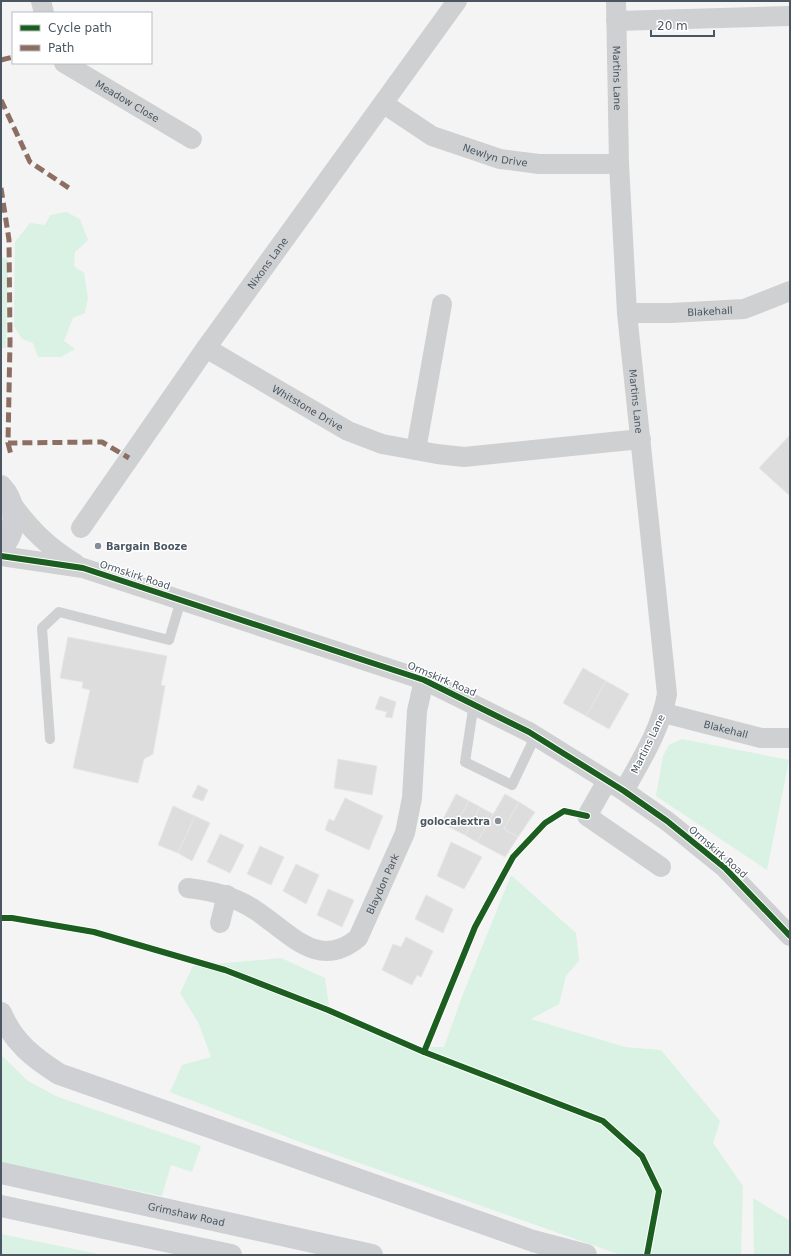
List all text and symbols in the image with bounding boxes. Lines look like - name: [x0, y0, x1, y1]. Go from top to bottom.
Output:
- legend: [12, 12, 152, 64]
- scale bar: [651, 12, 714, 38]
- text: 20 m: [657, 19, 688, 33]
- text: Cycle path: [48, 21, 112, 35]
- text: Path: [48, 41, 74, 55]
- street label: Martins Lane: [611, 46, 624, 110]
- street label: Meadow Close: [94, 78, 161, 124]
- street label: Newlyn Drive: [461, 141, 528, 168]
- street label: Nixons Lane: [245, 235, 290, 291]
- street label: Blakehall: [687, 304, 733, 318]
- street label: Martins Lane: [627, 369, 645, 434]
- street label: Whitstone Drive: [270, 382, 345, 433]
- marker: Bargain Booze: [93, 541, 103, 551]
- place label: Bargain Booze: [106, 541, 187, 552]
- street label: Ormskirk Road: [98, 558, 172, 592]
- street label: Ormskirk Road: [406, 660, 478, 698]
- street label: Martins Lane: [629, 713, 667, 775]
- street label: Blakehall: [703, 718, 749, 740]
- place label: golocalextra: [420, 816, 490, 827]
- marker: golocalextra: [493, 816, 503, 826]
- street label: Ormskirk Road: [687, 824, 749, 880]
- street label: Blaydon Park: [364, 852, 401, 916]
- street label: Grimshaw Road: [147, 1200, 226, 1228]

